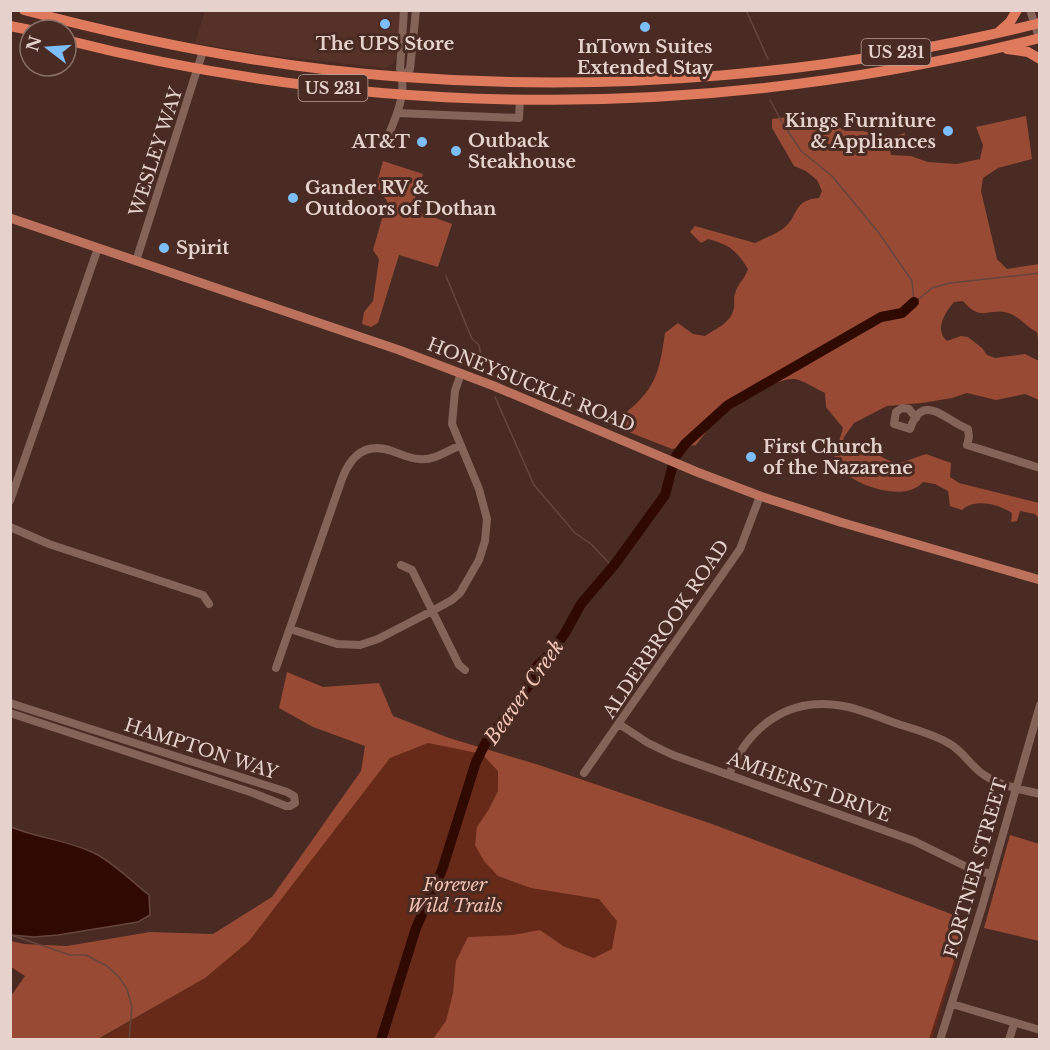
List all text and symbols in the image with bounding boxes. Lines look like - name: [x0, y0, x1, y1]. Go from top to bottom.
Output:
- marker: The UPS Store: [378, 17, 392, 31]
- north arrow: [18, 18, 78, 78]
- marker: InTown Suites Extended Stay: [638, 20, 652, 34]
- text: N: [22, 33, 45, 54]
- place label: The UPS Store: [316, 33, 454, 55]
- place label: InTown Suites Extended Stay: [577, 36, 714, 79]
- road number: US 231: [862, 39, 930, 65]
- road number: US 231: [298, 75, 368, 101]
- street label: WESLEY WAY: [124, 84, 188, 220]
- place label: Kings Furniture & Appliances: [785, 110, 936, 153]
- marker: Kings Furniture & Appliances: [941, 124, 955, 138]
- place label: Outback Steakhouse: [468, 130, 576, 173]
- place label: AT&T: [351, 131, 410, 153]
- marker: AT&T: [415, 135, 429, 149]
- marker: Outback Steakhouse: [449, 144, 463, 158]
- place label: Gander RV & Outdoors of Dothan: [305, 177, 496, 220]
- marker: Gander RV & Outdoors of Dothan: [286, 191, 300, 205]
- place label: Spirit: [176, 237, 229, 259]
- marker: Spirit: [157, 241, 171, 255]
- street label: HONEYSUCKLE ROAD: [424, 333, 638, 437]
- place label: First Church of the Nazarene: [763, 436, 913, 479]
- marker: First Church of the Nazarene: [744, 450, 758, 464]
- street label: ALDERBROOK ROAD: [598, 536, 734, 723]
- water label: Beaver Creek: [479, 635, 569, 750]
- street label: HAMPTON WAY: [122, 714, 281, 784]
- street label: AMHERST DRIVE: [723, 747, 894, 827]
- street label: FORTNER STREET: [940, 775, 1012, 960]
- park label: Forever Wild Trails: [407, 874, 503, 917]

